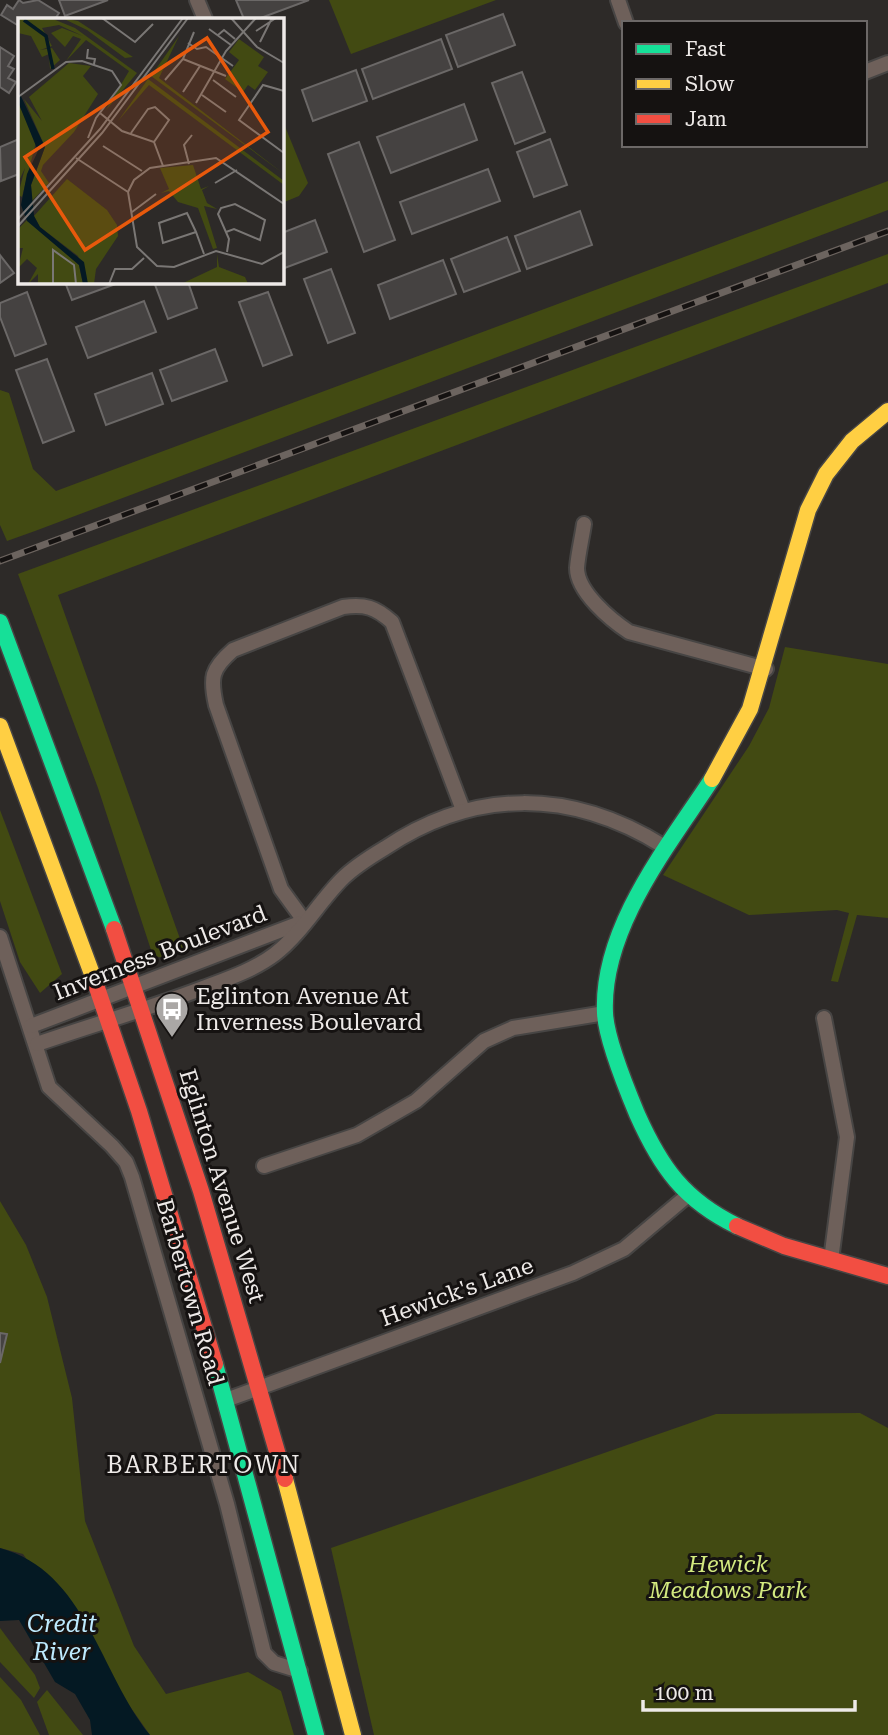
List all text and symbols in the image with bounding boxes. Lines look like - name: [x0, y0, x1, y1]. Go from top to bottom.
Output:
- inset map: [18, 18, 284, 284]
- legend: [622, 21, 867, 147]
- text: Fast: [685, 37, 726, 61]
- text: Slow: [685, 72, 735, 96]
- text: Jam: [685, 107, 727, 131]
- street label: Inverness Boulevard: [50, 900, 271, 1006]
- place label: Eglinton Avenue At Inverness Boulevard: [196, 983, 422, 1036]
- bus stop icon: Eglinton Avenue At Inverness Boulevard: [153, 990, 191, 1039]
- street label: Eglinton Avenue West: [174, 1066, 271, 1307]
- street label: Barbertown Road: [150, 1196, 230, 1389]
- street label: Hewick's Lane: [377, 1252, 537, 1332]
- district label: BARBERTOWN: [107, 1451, 301, 1479]
- park label: Hewick Meadows Park: [648, 1551, 808, 1604]
- water label: Credit River: [27, 1610, 97, 1666]
- scale bar: [643, 1668, 855, 1712]
- text: 100 m: [654, 1681, 714, 1705]

